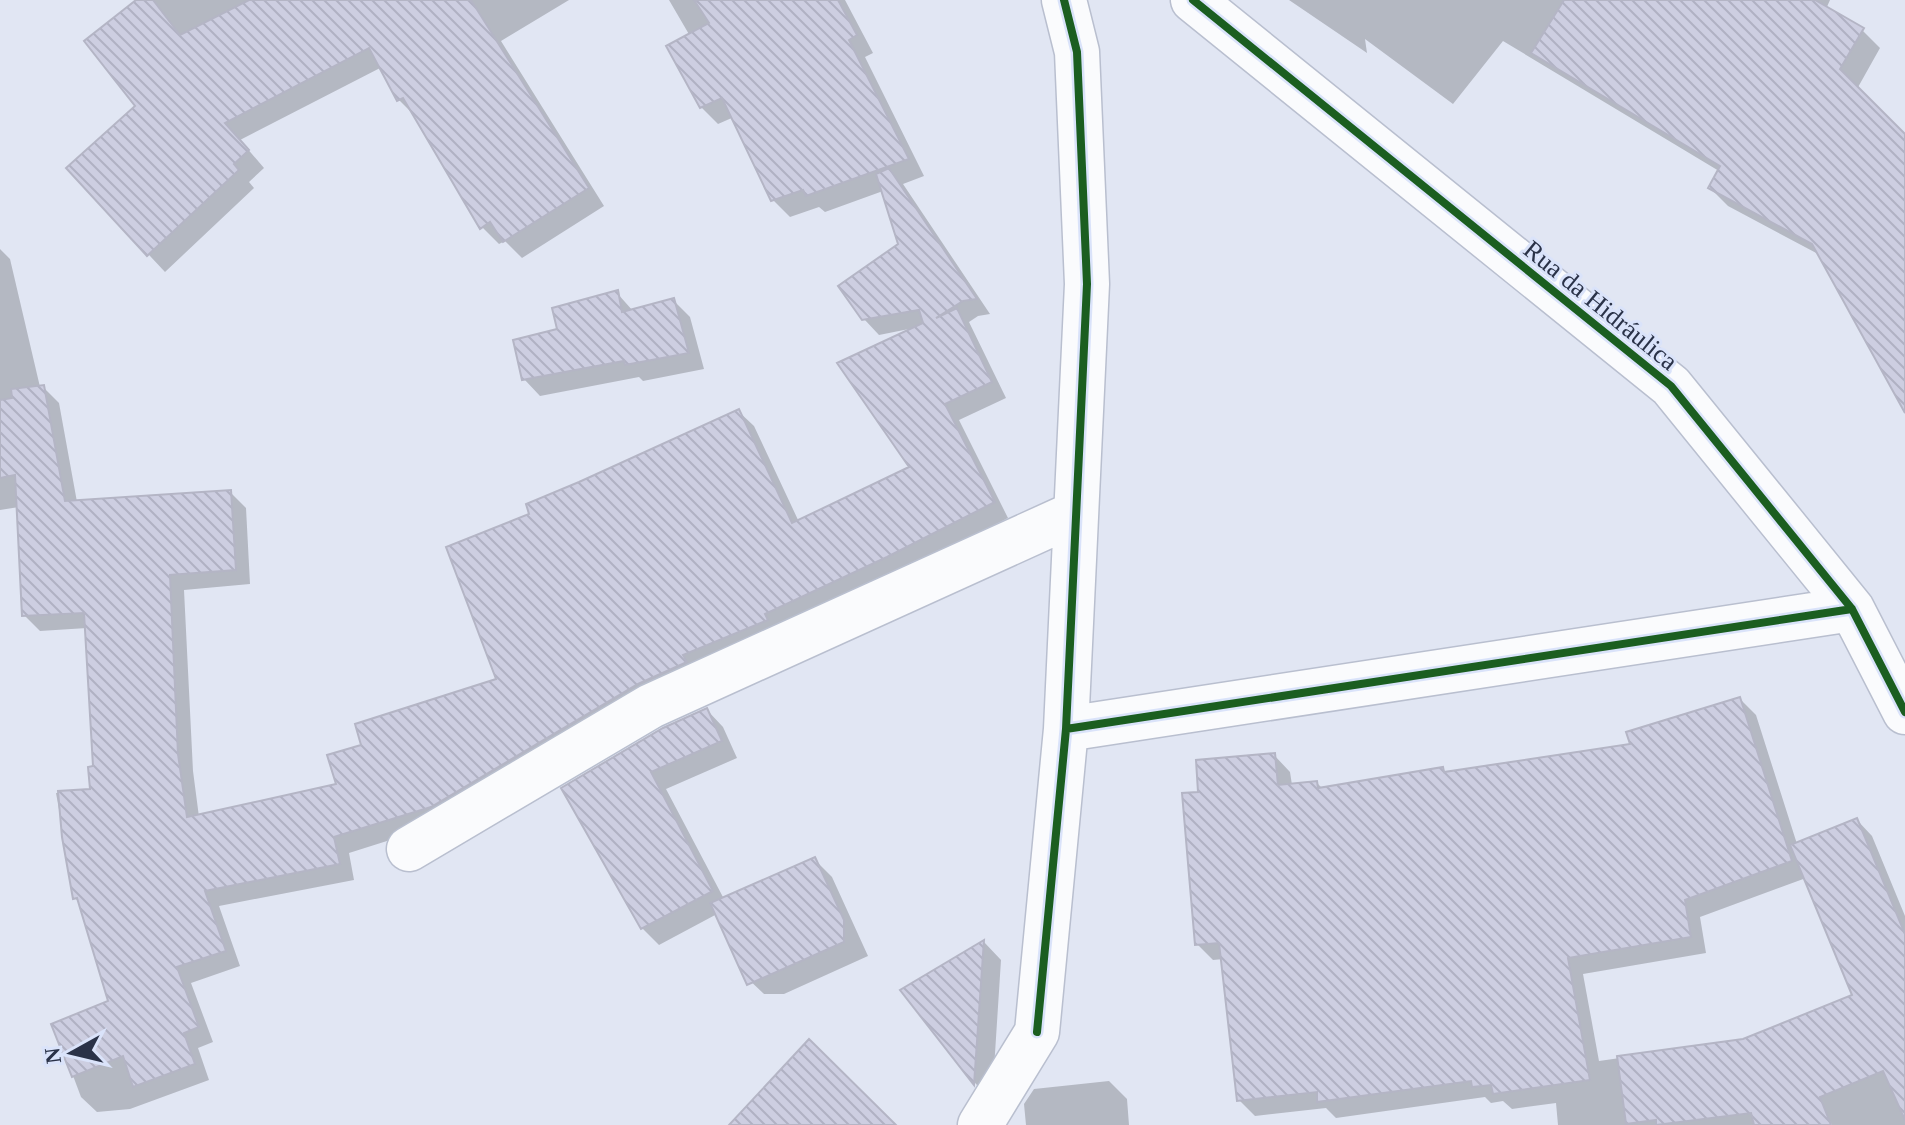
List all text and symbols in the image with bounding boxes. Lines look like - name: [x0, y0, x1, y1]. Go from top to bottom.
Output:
- street label: Rua da Hidráulica: [1518, 235, 1684, 376]
- north arrow: [32, 1013, 112, 1093]
- text: N: [39, 1046, 66, 1065]

